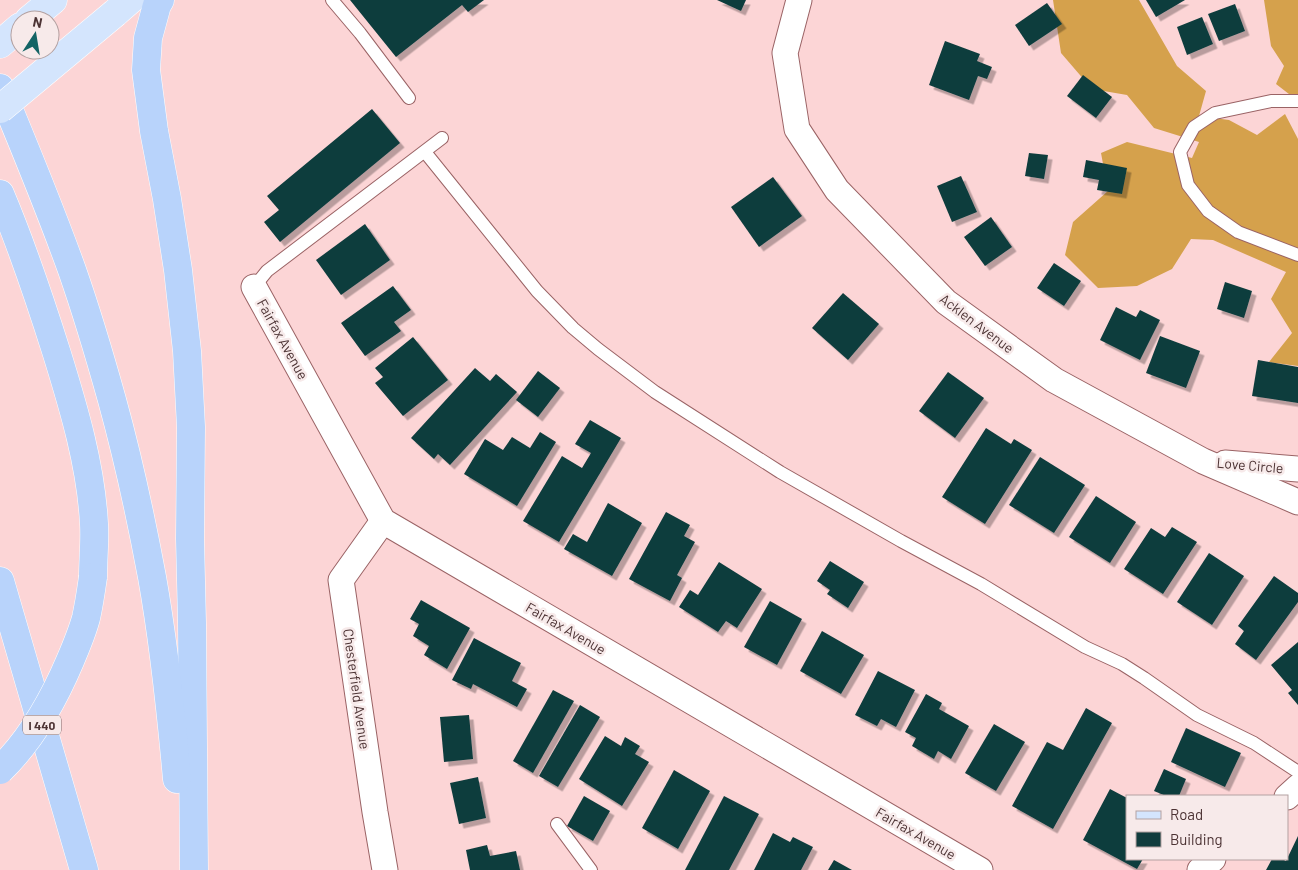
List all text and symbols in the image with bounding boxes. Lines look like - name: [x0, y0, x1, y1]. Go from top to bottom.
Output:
- north arrow: [10, 10, 60, 60]
- text: N: [31, 13, 44, 31]
- street label: Acklen Avenue: [937, 290, 1017, 356]
- street label: Fairfax Avenue: [254, 296, 312, 382]
- street label: Love Circle: [1216, 454, 1284, 476]
- street label: Fairfax Avenue: [523, 598, 609, 658]
- street label: Chesterfield Avenue: [340, 628, 374, 750]
- road number: I 440: [23, 716, 61, 734]
- legend: [1126, 795, 1288, 860]
- street label: Fairfax Avenue: [873, 803, 959, 863]
- text: Road: [1170, 805, 1203, 823]
- text: Building: [1170, 830, 1223, 848]

